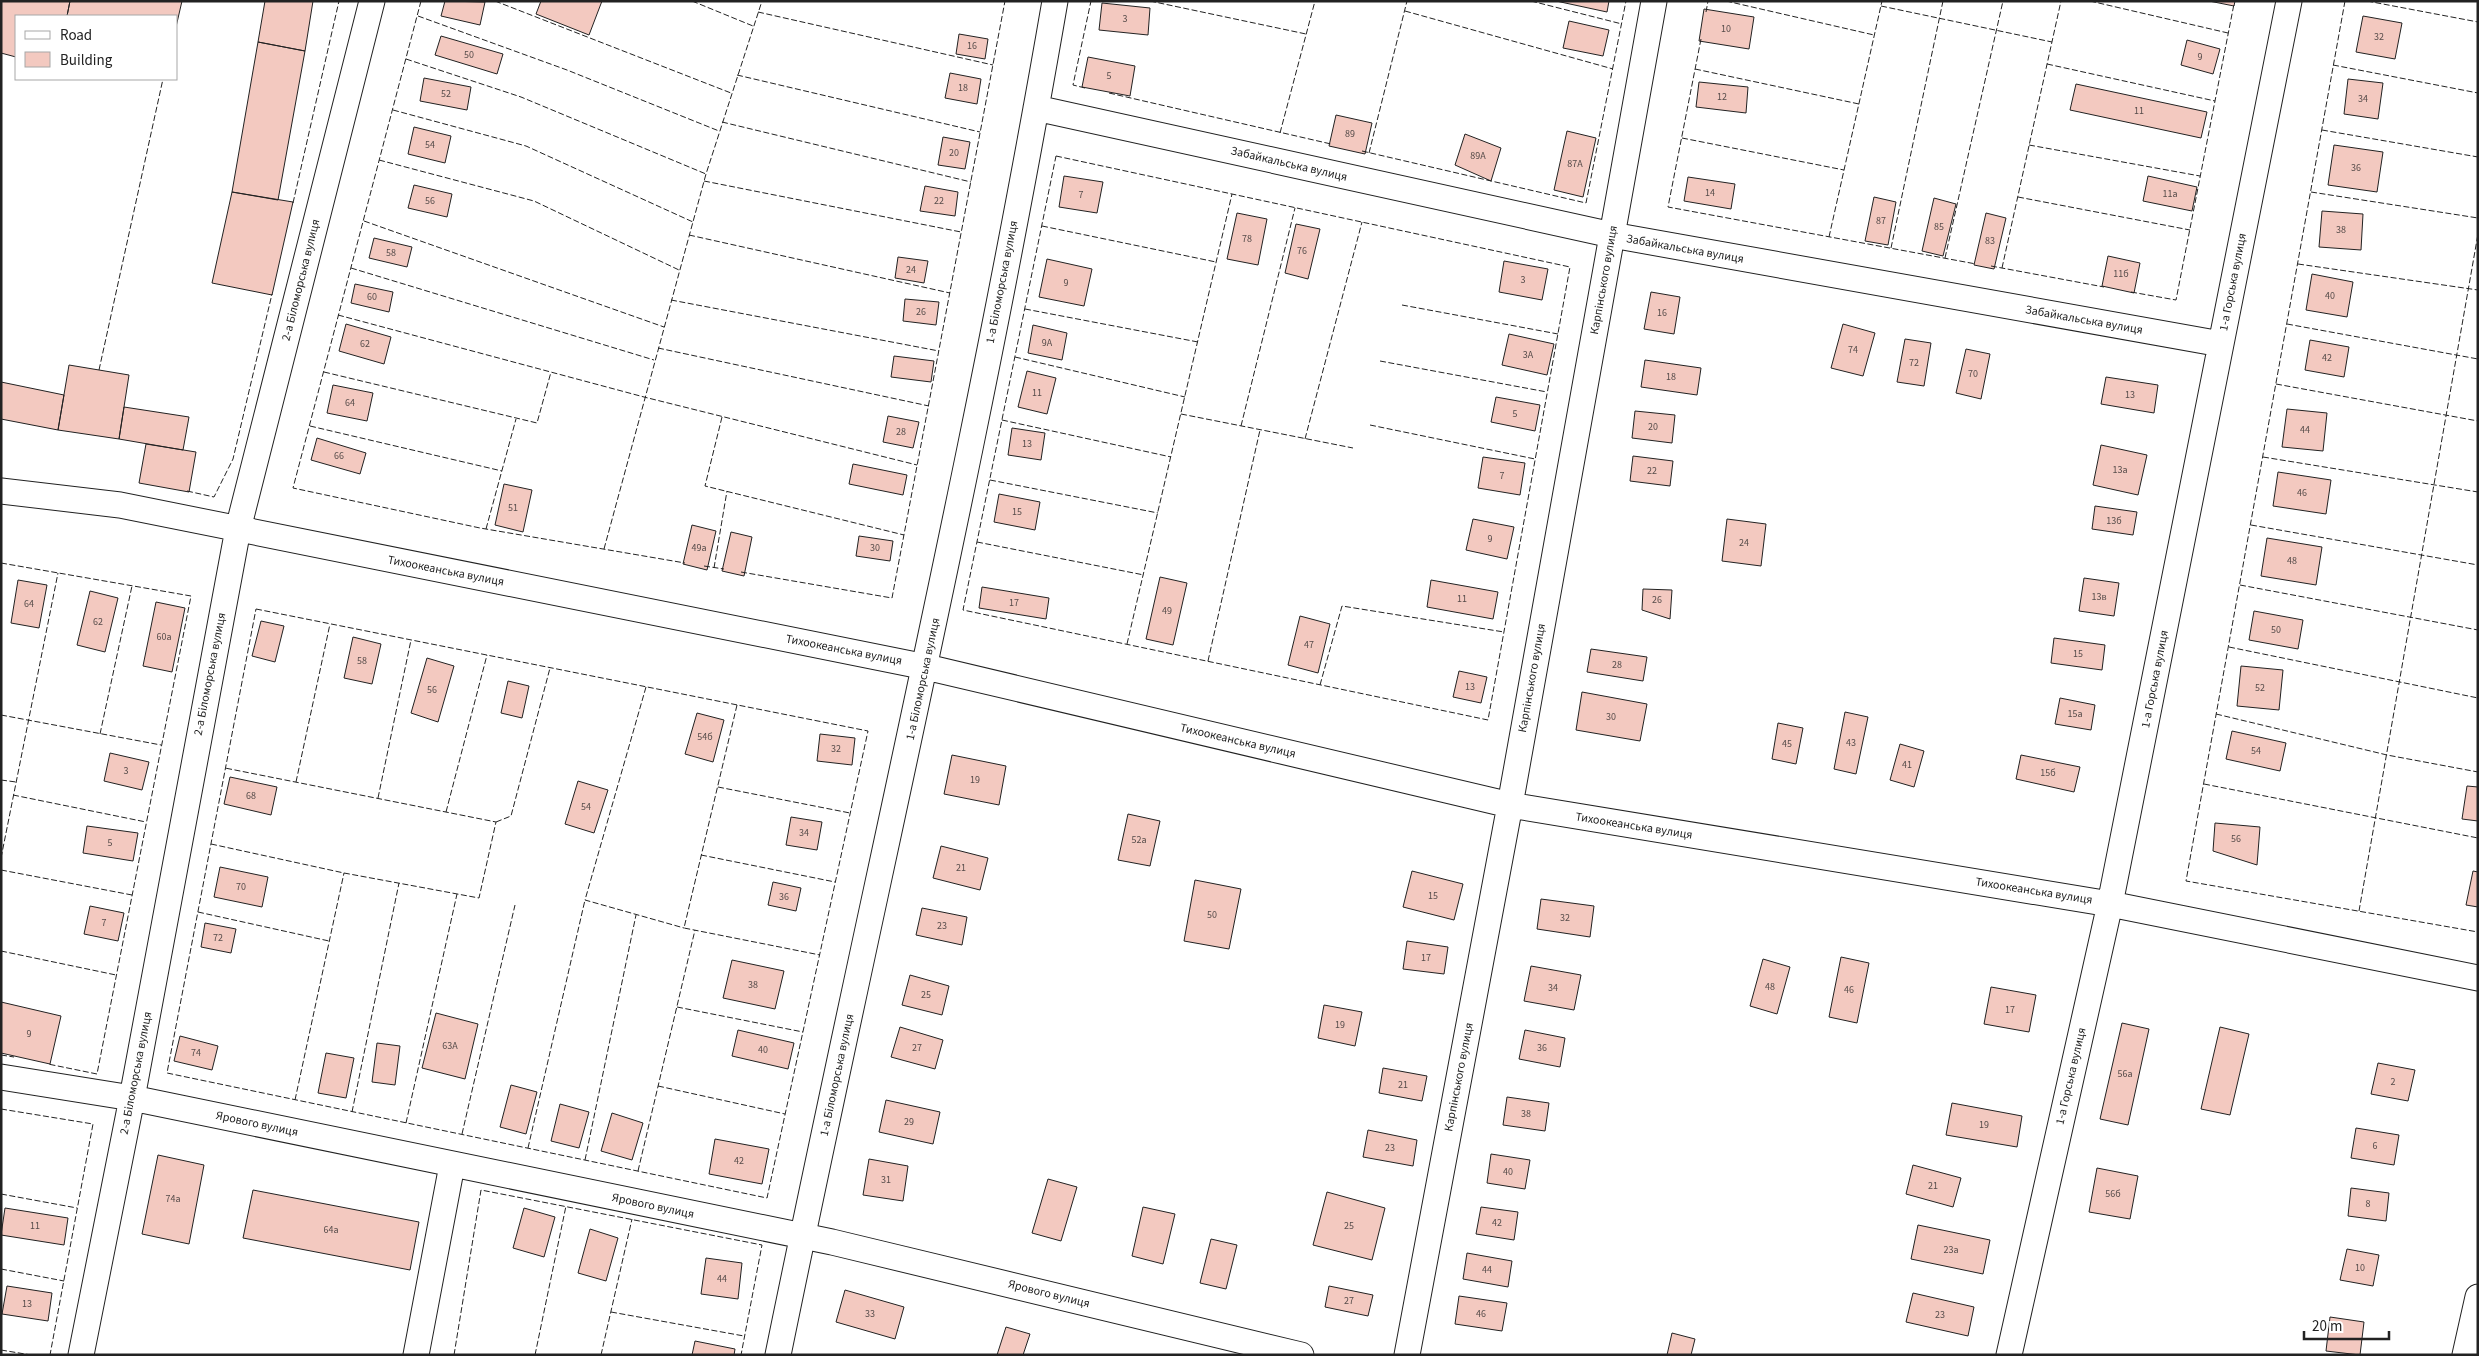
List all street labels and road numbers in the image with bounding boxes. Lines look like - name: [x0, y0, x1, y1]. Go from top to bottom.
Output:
- street label: Забайкальська вулиця: [1229, 142, 1349, 186]
- street label: 2-а Біломорська вулиця: [278, 217, 324, 343]
- street label: 1-а Біломорська вулиця: [982, 219, 1022, 345]
- street label: Карпінського вулиця: [1586, 224, 1622, 336]
- street label: Забайкальська вулиця: [1625, 230, 1745, 268]
- street label: 1-а Горська вулиця: [2215, 232, 2251, 332]
- street label: Забайкальська вулиця: [2024, 301, 2144, 339]
- street label: Тихоокеанська вулиця: [386, 551, 506, 591]
- street label: 2-а Біломорська вулиця: [190, 611, 230, 737]
- street label: 1-а Біломорська вулиця: [902, 616, 944, 742]
- street label: Карпінського вулиця: [1514, 622, 1550, 734]
- street label: 1-а Горська вулиця: [2137, 629, 2173, 729]
- street label: Тихоокеанська вулиця: [784, 630, 904, 670]
- street label: Тихоокеанська вулиця: [1178, 719, 1298, 763]
- street label: Тихоокеанська вулиця: [1574, 808, 1694, 844]
- street label: Тихоокеанська вулиця: [1974, 873, 2094, 909]
- street label: 2-а Біломорська вулиця: [116, 1010, 156, 1136]
- street label: 1-а Біломорська вулиця: [816, 1012, 858, 1138]
- street label: Карпінського вулиця: [1440, 1021, 1478, 1133]
- street label: 1-а Горська вулиця: [2052, 1026, 2090, 1126]
- street label: Ярового вулиця: [214, 1107, 300, 1141]
- street label: Ярового вулиця: [610, 1189, 696, 1223]
- street label: Ярового вулиця: [1006, 1276, 1092, 1312]

